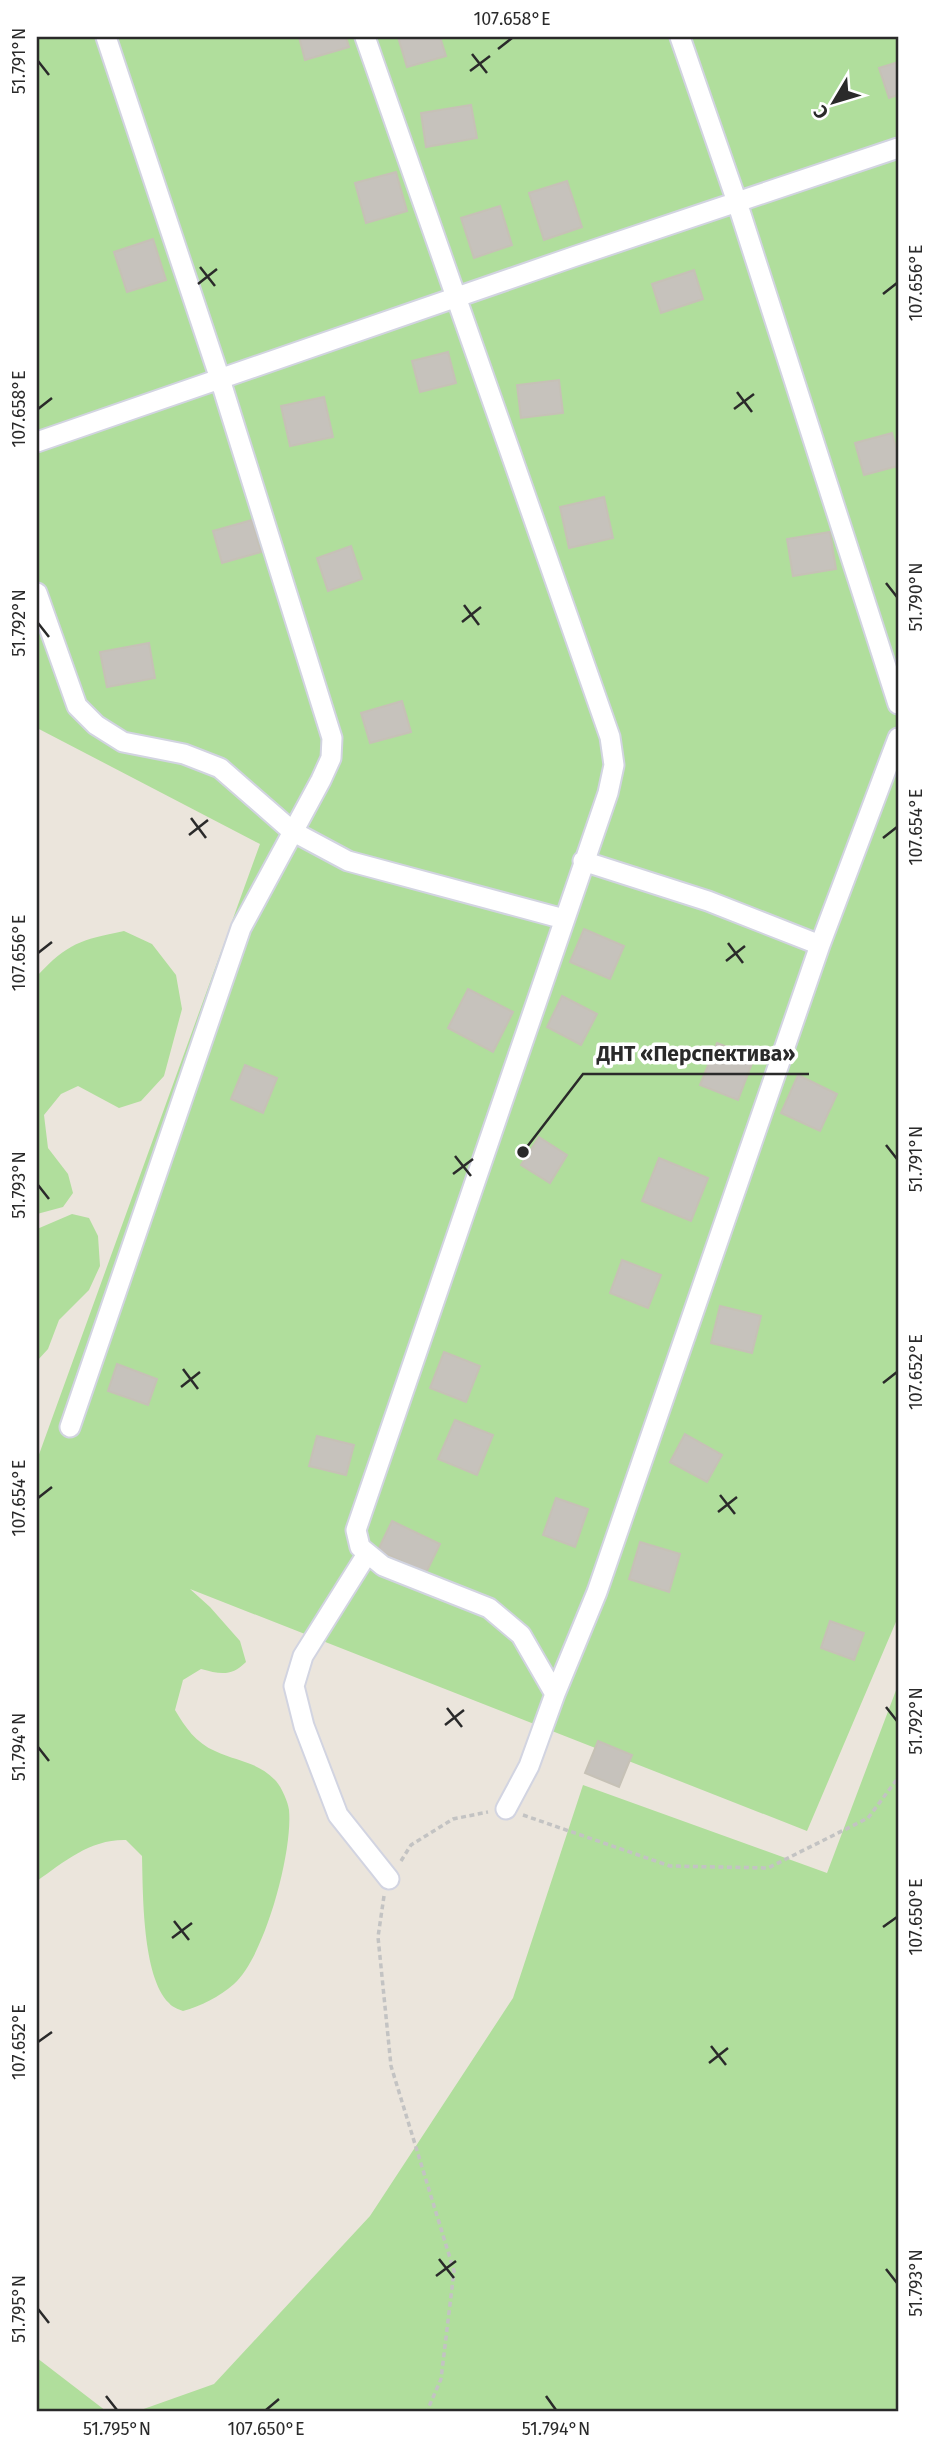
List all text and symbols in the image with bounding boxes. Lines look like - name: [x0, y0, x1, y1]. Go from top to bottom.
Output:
- text: 107.658°E: [473, 8, 551, 30]
- text: 51.791°N: [8, 28, 30, 94]
- north arrow: [799, 66, 869, 136]
- text: С: [809, 101, 833, 124]
- text: 107.656°E: [905, 245, 927, 321]
- text: 107.658°E: [8, 370, 30, 448]
- text: 51.790°N: [905, 562, 927, 632]
- text: 51.792°N: [8, 589, 30, 657]
- text: 107.654°E: [905, 789, 927, 865]
- text: 107.656°E: [8, 915, 30, 991]
- callout: ДНТ «Перспектива»: [583, 1032, 809, 1074]
- text: ДНТ «Перспектива»: [596, 1041, 795, 1067]
- text: 51.791°N: [905, 1126, 927, 1192]
- text: 51.793°N: [8, 1151, 30, 1219]
- text: 107.652°E: [905, 1334, 927, 1410]
- text: 107.654°E: [8, 1460, 30, 1536]
- text: 51.792°N: [905, 1687, 927, 1755]
- text: 51.794°N: [8, 1713, 30, 1781]
- text: 107.650°E: [905, 1878, 927, 1956]
- text: 107.652°E: [8, 2004, 30, 2080]
- text: 51.793°N: [905, 2249, 927, 2317]
- text: 51.795°N: [8, 2275, 30, 2343]
- text: 51.795°N: [83, 2418, 151, 2440]
- text: 107.650°E: [227, 2418, 305, 2440]
- text: 51.794°N: [522, 2418, 590, 2440]

